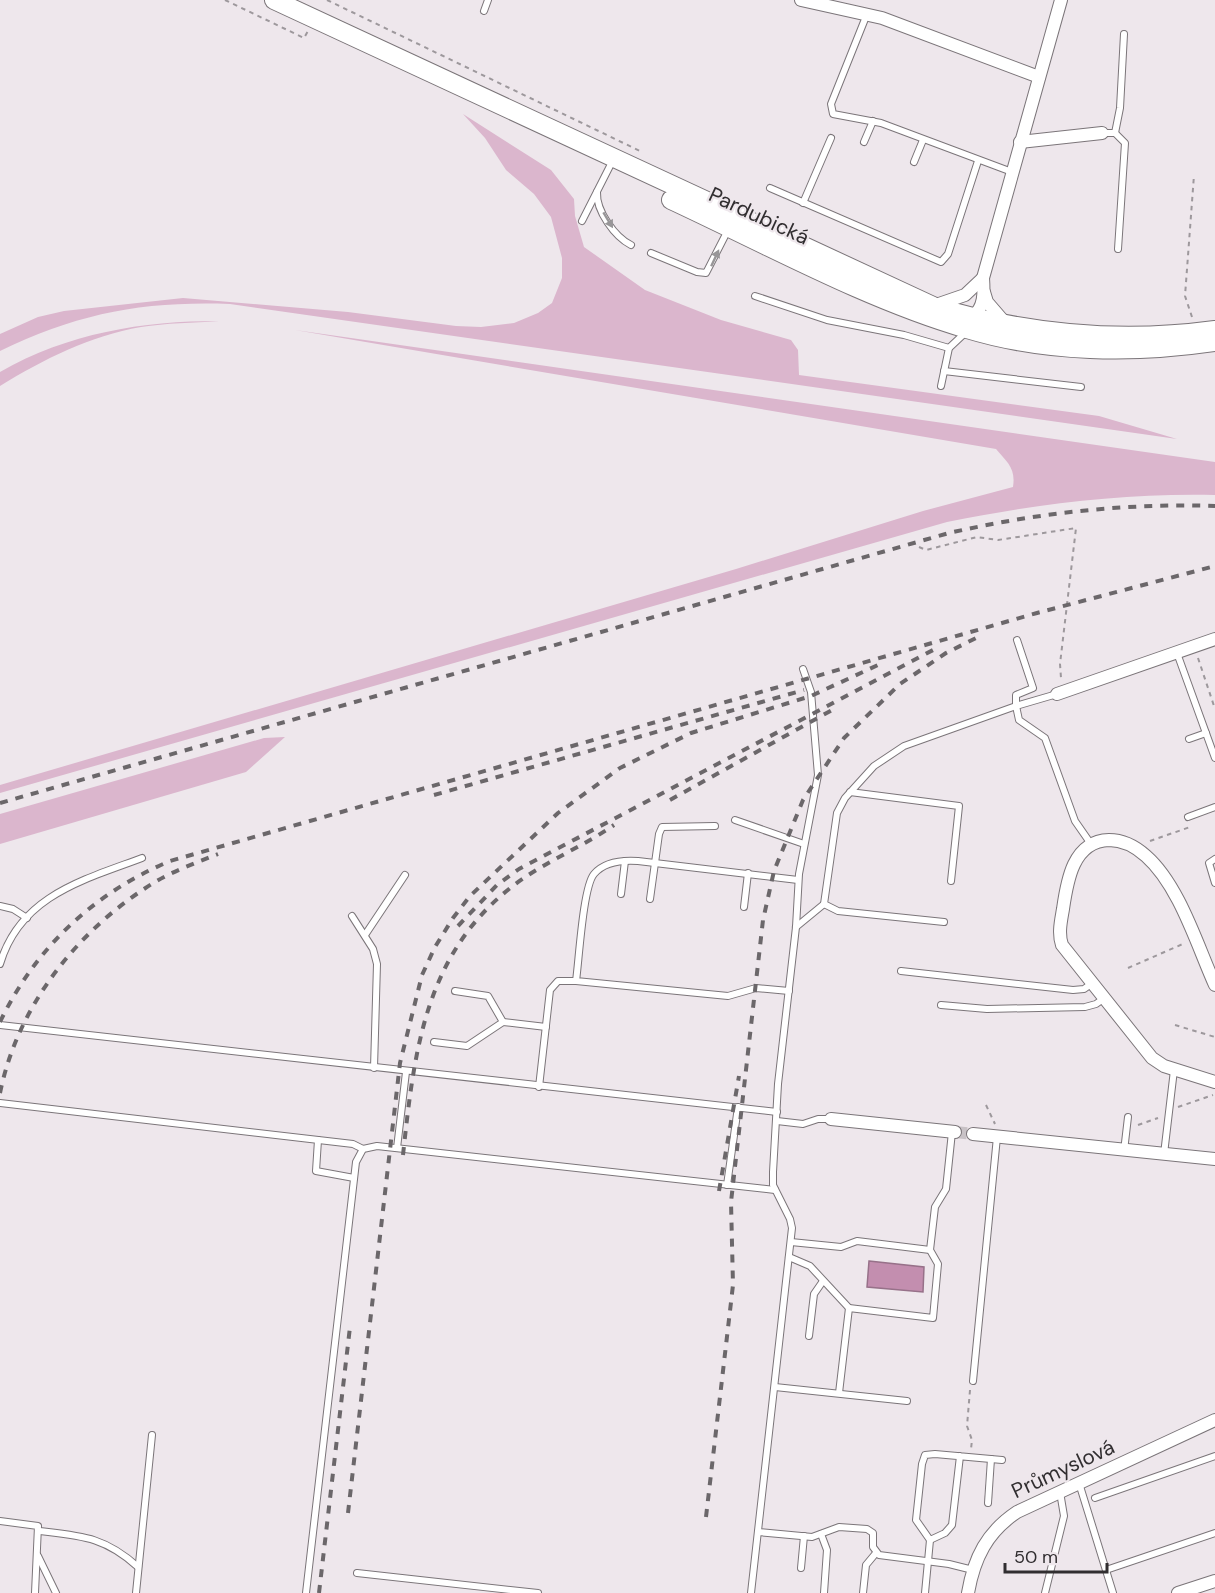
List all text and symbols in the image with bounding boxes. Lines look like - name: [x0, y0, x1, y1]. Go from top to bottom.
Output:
- street label: Pardubická: [704, 181, 814, 251]
- one-way arrow: [603, 212, 613, 229]
- one-way arrow: [710, 249, 720, 267]
- street label: Průmyslová: [1007, 1433, 1119, 1505]
- scale bar: [1005, 1536, 1107, 1574]
- text: 50 m: [1014, 1545, 1058, 1569]

